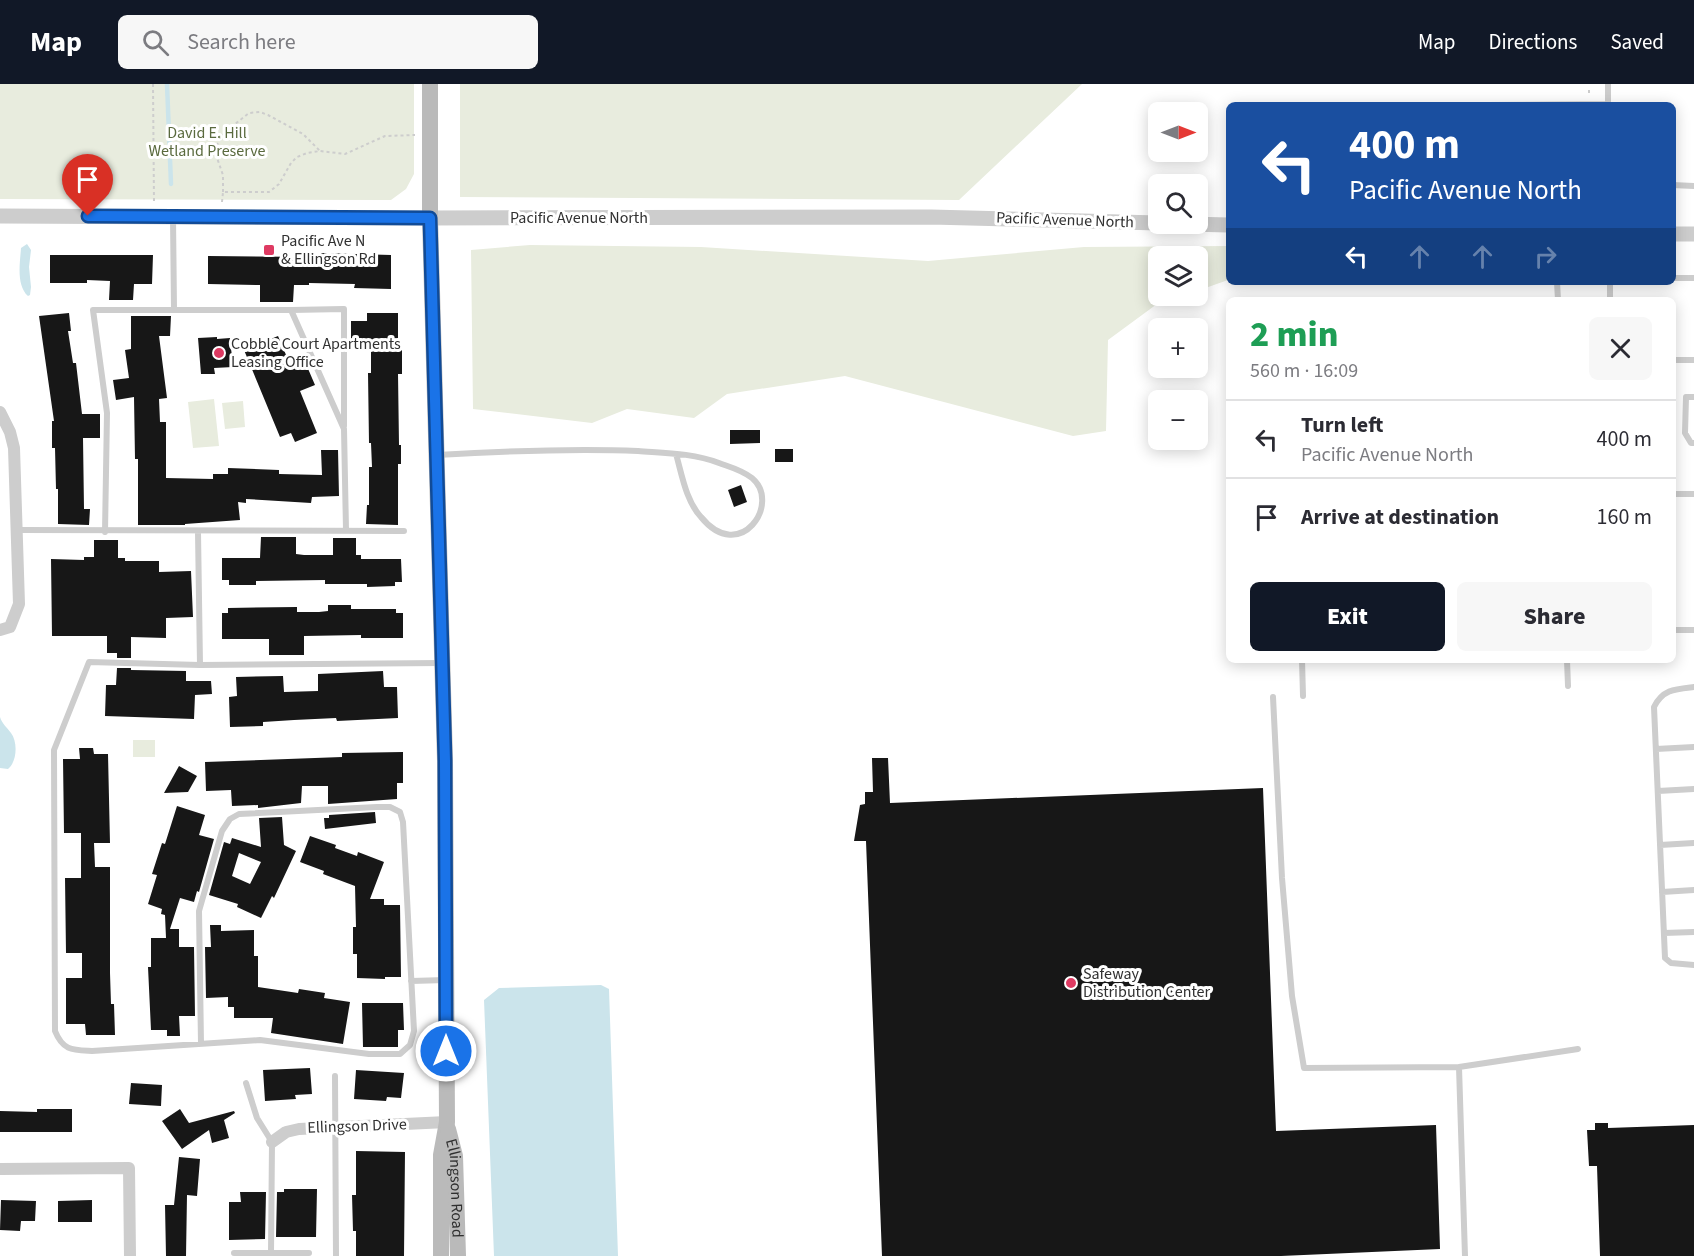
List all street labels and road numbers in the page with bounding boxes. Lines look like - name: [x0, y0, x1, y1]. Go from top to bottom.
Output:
- street label: Pacific Avenue North: [510, 207, 648, 229]
- street label: Pacific Avenue North: [996, 207, 1134, 233]
- street label: Ellingson Drive: [307, 1113, 407, 1139]
- street label: Ellingson Road: [440, 1136, 468, 1238]

